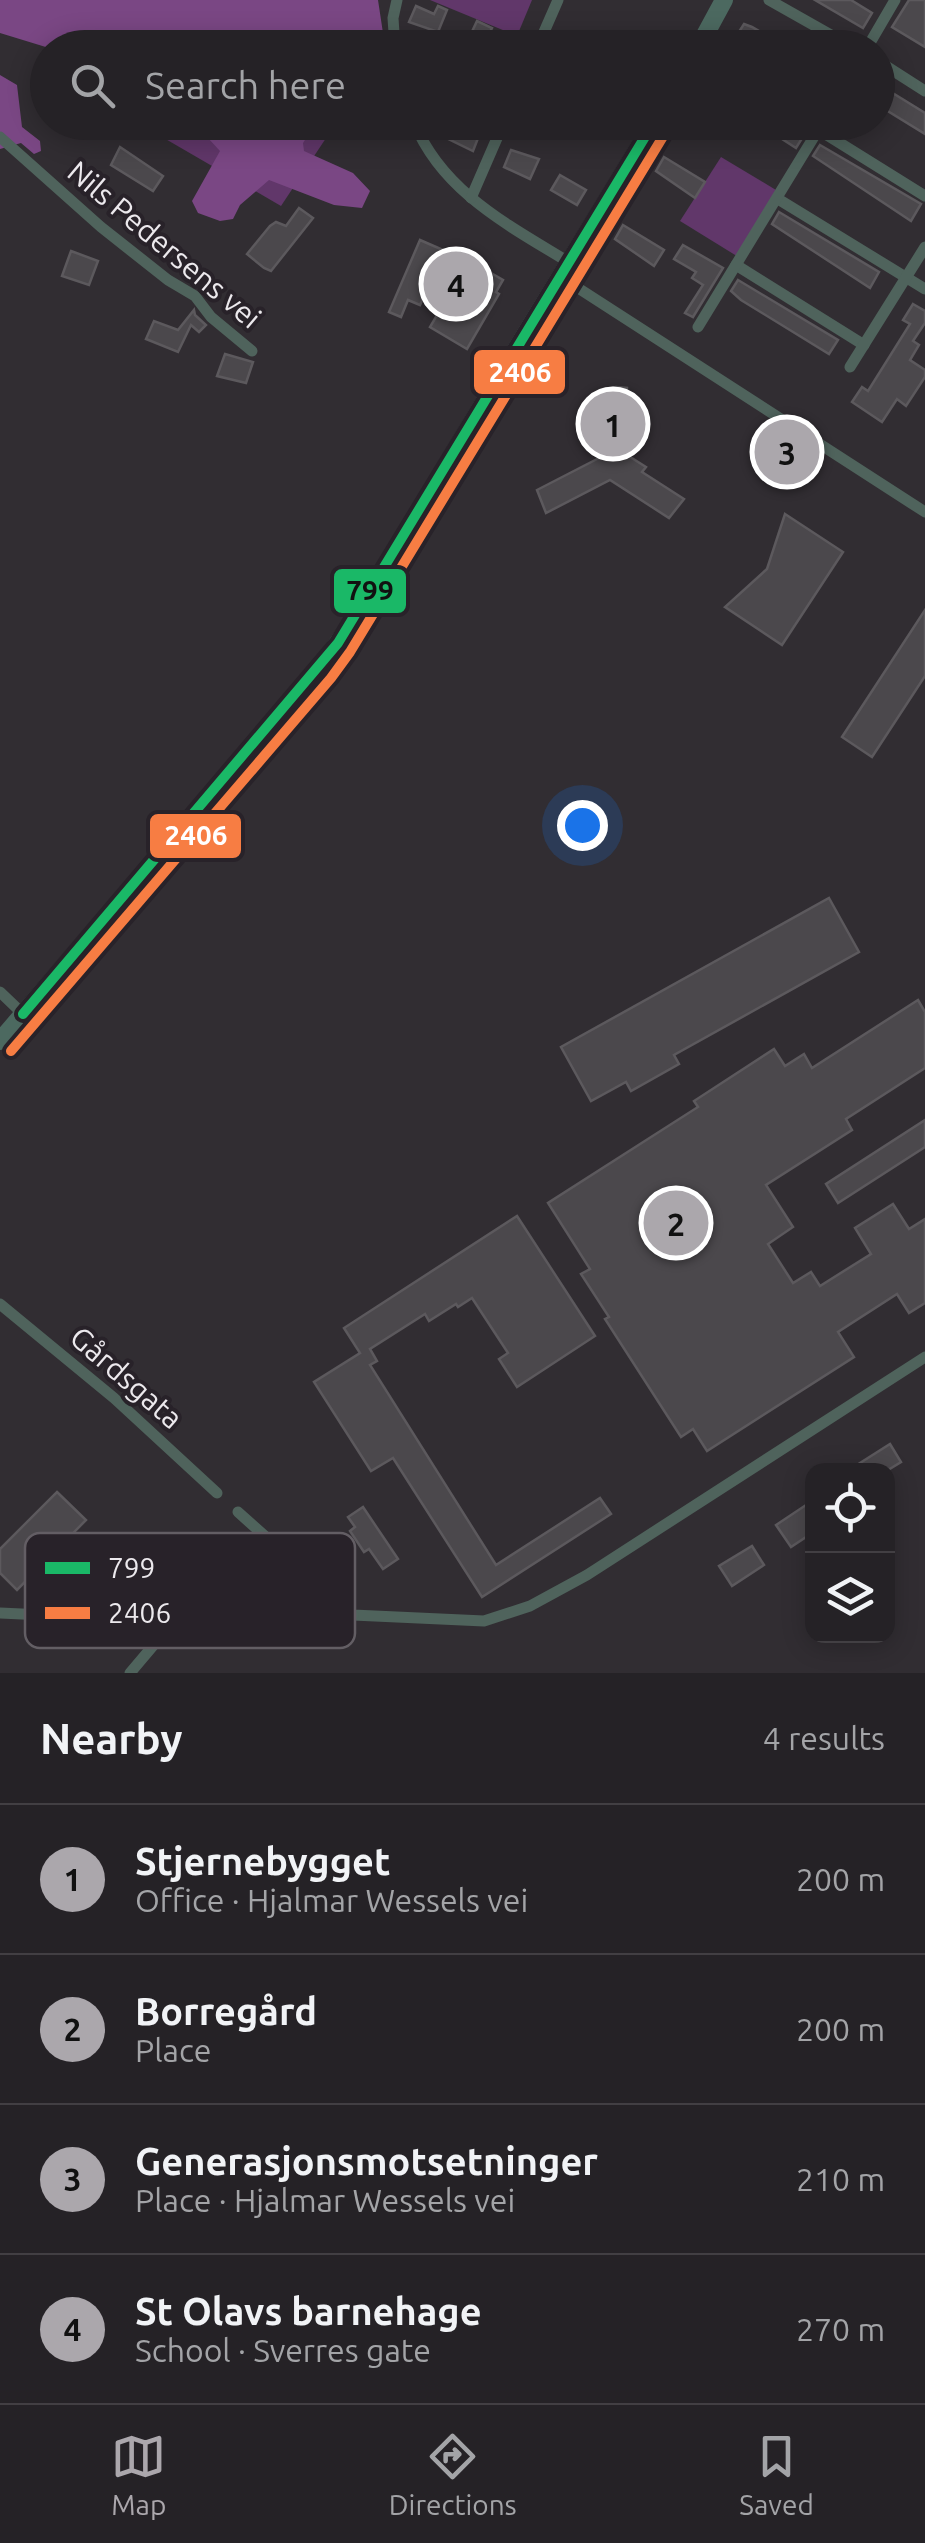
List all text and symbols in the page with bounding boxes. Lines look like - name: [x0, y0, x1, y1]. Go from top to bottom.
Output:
- search box: [30, 30, 895, 140]
- icon: search: [65, 58, 120, 113]
- text: Search here: [145, 64, 346, 106]
- street label: Nils Pedersens vei: [61, 154, 268, 335]
- pin: 4: [424, 246, 488, 322]
- line badge: 2406: [472, 348, 567, 396]
- text: 2406: [488, 356, 552, 387]
- pin: 1: [580, 386, 646, 462]
- pin: 3: [754, 414, 820, 490]
- line badge: 799: [332, 567, 408, 615]
- text: 799: [346, 574, 394, 605]
- your location: [557, 800, 608, 851]
- line badge: 2406: [148, 812, 243, 860]
- text: 2406: [164, 819, 228, 850]
- pin: 2: [644, 1186, 708, 1260]
- street label: Gårdsgata: [64, 1319, 190, 1435]
- map controls: [805, 1463, 895, 1643]
- button: locate: [805, 1463, 895, 1553]
- legend: [25, 1533, 355, 1648]
- text: 799: [108, 1552, 155, 1583]
- button: layers: [805, 1553, 895, 1643]
- text: 2406: [108, 1597, 171, 1628]
- text: Nearby: [40, 1715, 183, 1762]
- text: 4 results: [763, 1720, 885, 1756]
- text: Stjernebygget: [135, 1840, 390, 1882]
- text: 1: [63, 1861, 82, 1897]
- text: 200 m: [796, 1861, 885, 1897]
- text: Office · Hjalmar Wessels vei: [135, 1882, 528, 1918]
- text: Borregård: [135, 1990, 317, 2032]
- text: 2: [63, 2011, 82, 2047]
- text: 200 m: [796, 2011, 885, 2047]
- text: Place: [135, 2032, 211, 2068]
- text: Generasjonsmotsetninger: [135, 2140, 598, 2182]
- text: 3: [63, 2161, 82, 2197]
- text: 210 m: [796, 2161, 885, 2197]
- text: Place · Hjalmar Wessels vei: [135, 2182, 515, 2218]
- text: St Olavs barnehage: [135, 2290, 482, 2332]
- text: 4: [63, 2311, 82, 2347]
- text: 270 m: [796, 2311, 885, 2347]
- text: School · Sverres gate: [135, 2332, 431, 2368]
- tab: Map: [111, 2429, 166, 2520]
- tab: Directions: [389, 2429, 517, 2520]
- tab: Saved: [739, 2429, 814, 2520]

